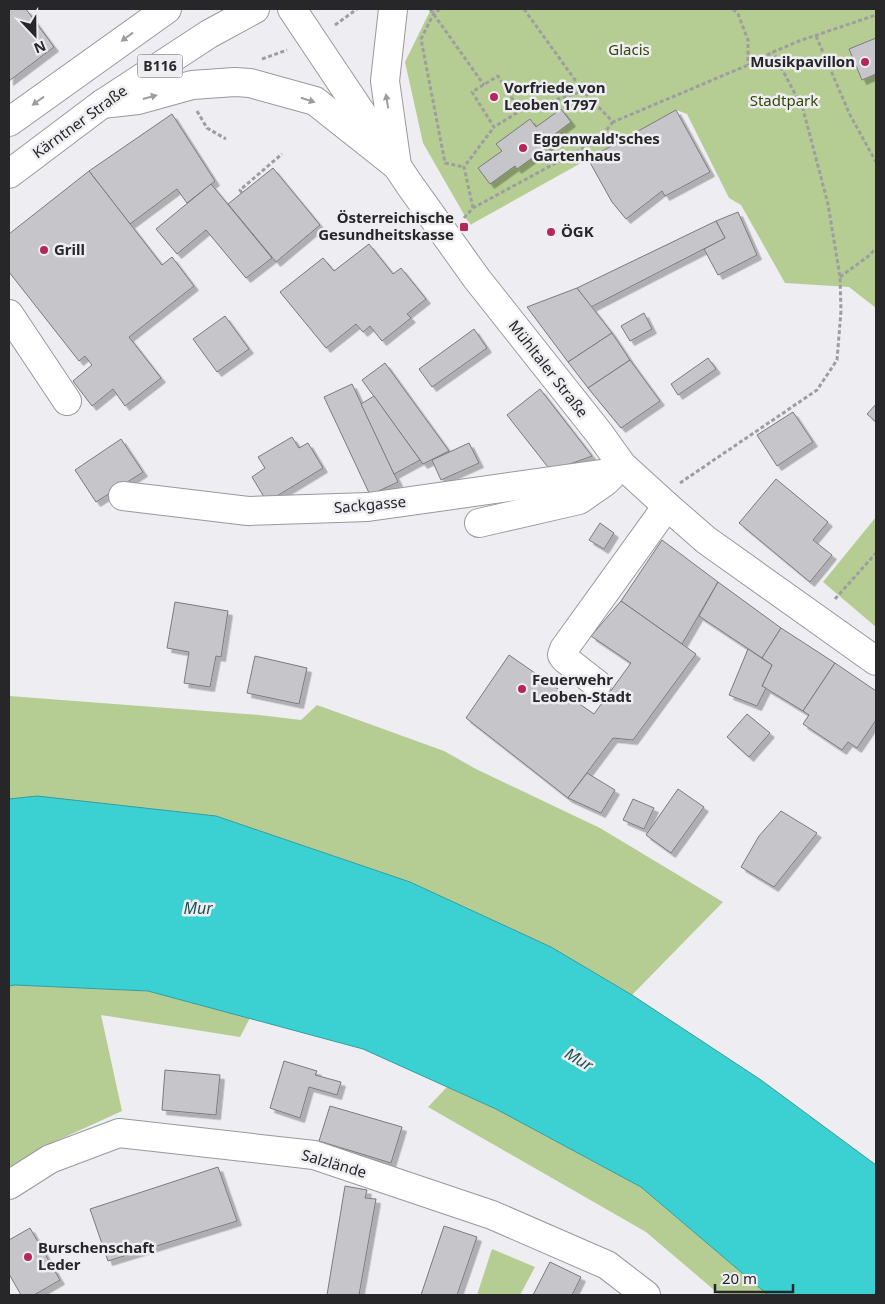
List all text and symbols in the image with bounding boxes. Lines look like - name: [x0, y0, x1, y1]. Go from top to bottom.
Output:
- north arrow: [10, 10, 60, 60]
- one-way arrow: [120, 32, 134, 42]
- text: N: [31, 37, 49, 58]
- park label: Glacis: [608, 39, 650, 59]
- place label: Musikpavillon: [750, 51, 855, 71]
- road number: B116: [138, 54, 182, 78]
- marker: Musikpavillon: [859, 56, 871, 68]
- place label: Vorfriede von Leoben 1797: [504, 77, 606, 114]
- street label: Kärntner Straße: [28, 80, 131, 162]
- park label: Stadtpark: [750, 90, 818, 110]
- marker: Vorfriede von Leoben 1797: [488, 91, 500, 103]
- one-way arrow: [142, 92, 157, 100]
- one-way arrow: [383, 92, 391, 108]
- one-way arrow: [31, 96, 45, 106]
- one-way arrow: [301, 97, 316, 104]
- place label: Eggenwald'sches Gartenhaus: [533, 128, 660, 165]
- marker: Eggenwald'sches Gartenhaus: [517, 142, 529, 154]
- place label: Österreichische Gesundheitskasse: [318, 207, 454, 244]
- marker: Österreichische Gesundheitskasse: [458, 221, 470, 233]
- place label: ÖGK: [561, 221, 594, 241]
- marker: ÖGK: [545, 226, 557, 238]
- place label: Grill: [54, 239, 85, 259]
- marker: Grill: [38, 244, 50, 256]
- street label: Mühltaler Straße: [505, 316, 593, 421]
- street label: Sackgasse: [333, 491, 407, 517]
- place label: Feuerwehr Leoben-Stadt: [532, 669, 632, 706]
- marker: Feuerwehr Leoben-Stadt: [516, 683, 528, 695]
- water label: Mur: [183, 897, 213, 919]
- water label: Mur: [561, 1042, 598, 1076]
- street label: Salzlände: [299, 1144, 369, 1182]
- place label: Burschenschaft Leder: [38, 1237, 155, 1274]
- marker: Burschenschaft Leder: [22, 1251, 34, 1263]
- scale bar: [715, 1262, 792, 1294]
- text: 20 m: [722, 1268, 757, 1288]

